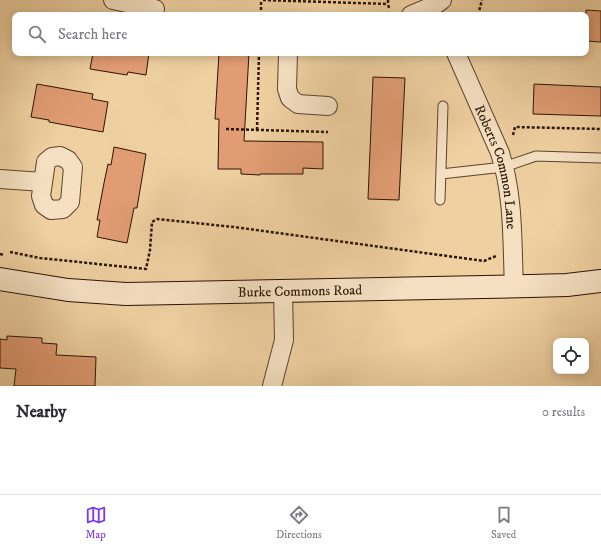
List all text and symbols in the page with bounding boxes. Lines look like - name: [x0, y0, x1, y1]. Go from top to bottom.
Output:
- search box: [12, 12, 589, 56]
- icon: search: [26, 23, 48, 45]
- text: Search here: [58, 25, 127, 44]
- street label: Roberts Common Lane: [470, 102, 520, 230]
- street label: Burke Commons Road: [238, 281, 362, 302]
- map controls: [553, 338, 589, 374]
- button: locate: [553, 338, 589, 374]
- text: Nearby: [16, 401, 66, 423]
- text: 0 results: [542, 404, 585, 420]
- tab: Map: [85, 504, 107, 542]
- tab: Directions: [276, 504, 322, 542]
- tab: Saved: [491, 504, 516, 542]

